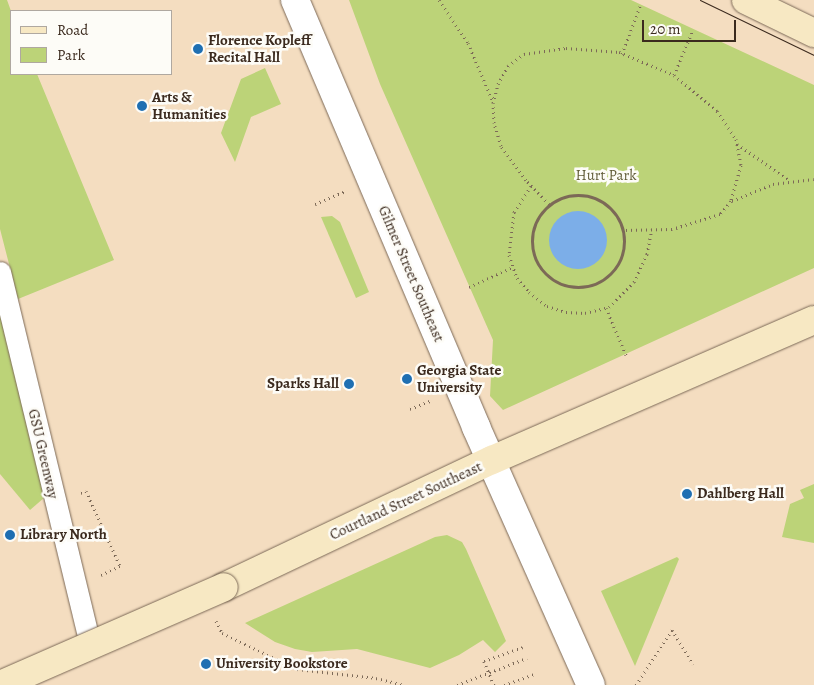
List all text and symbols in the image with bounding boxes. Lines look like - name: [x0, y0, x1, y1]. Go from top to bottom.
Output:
- legend: [10, 10, 172, 75]
- scale bar: [644, 10, 738, 42]
- text: 20 m: [650, 19, 681, 39]
- text: Road: [57, 20, 88, 40]
- place label: Florence Kopleff Recital Hall: [208, 31, 311, 66]
- marker: Florence Kopleff Recital Hall: [192, 43, 204, 55]
- text: Park: [57, 45, 85, 65]
- place label: Arts & Humanities: [152, 88, 226, 123]
- marker: Arts & Humanities: [136, 100, 148, 112]
- park label: Hurt Park: [575, 167, 637, 185]
- street label: Gilmer Street Southeast: [374, 203, 448, 345]
- place label: Georgia State University: [417, 361, 502, 396]
- marker: Georgia State University: [401, 373, 413, 385]
- place label: Sparks Hall: [267, 375, 339, 393]
- marker: Sparks Hall: [343, 378, 355, 390]
- street label: GSU Greenway: [24, 407, 62, 501]
- street label: Courtland Street Southeast: [327, 458, 485, 544]
- place label: Dahlberg Hall: [697, 485, 784, 503]
- marker: Dahlberg Hall: [681, 488, 693, 500]
- place label: Library North: [20, 526, 107, 544]
- marker: Library North: [4, 529, 16, 541]
- place label: University Bookstore: [216, 655, 348, 673]
- marker: University Bookstore: [200, 658, 212, 670]

